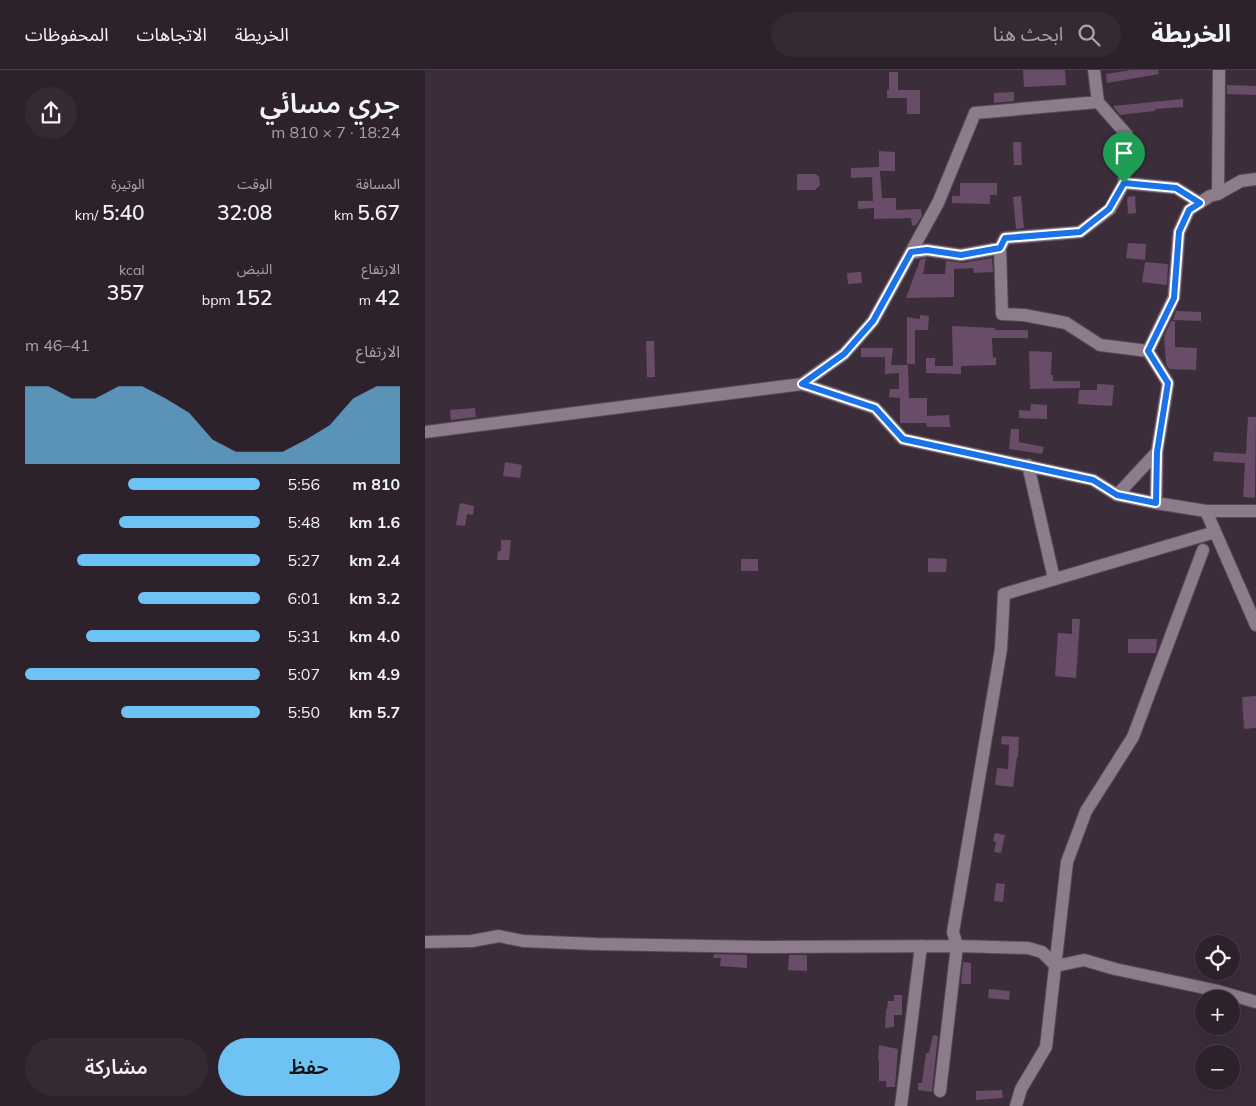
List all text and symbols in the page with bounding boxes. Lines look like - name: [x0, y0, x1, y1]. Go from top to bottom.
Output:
- search box: [771, 12, 1121, 57]
- text: الخريطة: [1151, 18, 1231, 48]
- icon: search: [1075, 21, 1103, 49]
- text: ابحث هنا: [993, 22, 1063, 46]
- text: المحفوظات: [25, 23, 109, 46]
- text: الاتجاهات: [137, 23, 207, 46]
- text: الخريطة: [235, 23, 289, 46]
- text: جري مسائي: [260, 85, 400, 120]
- button: share: [25, 87, 77, 139]
- text: 18:24 · 7 × 810 m: [271, 122, 400, 142]
- pin: [1103, 132, 1145, 183]
- icon: arrive: [1110, 139, 1138, 167]
- text: الوتيرة: [111, 175, 145, 193]
- text: الوقت: [237, 175, 272, 193]
- text: المسافة: [356, 175, 400, 193]
- text: 5:40: [102, 199, 145, 225]
- text: 32:08: [217, 199, 272, 225]
- text: 5.67: [357, 199, 400, 225]
- text: /km: [75, 206, 102, 224]
- text: km: [334, 206, 357, 224]
- text: النبض: [237, 260, 272, 278]
- text: الارتفاع: [362, 260, 400, 278]
- text: kcal: [119, 261, 145, 279]
- text: 357: [107, 279, 145, 305]
- text: 152: [235, 284, 272, 310]
- text: 42: [375, 284, 400, 310]
- text: bpm: [202, 291, 235, 309]
- text: m: [359, 291, 375, 309]
- text: 41–46 m: [25, 335, 90, 355]
- text: الارتفاع: [356, 341, 400, 361]
- text: 5:56: [288, 474, 320, 494]
- text: 810 m: [352, 474, 400, 494]
- text: 5:48: [288, 512, 320, 532]
- text: 1.6 km: [349, 512, 400, 532]
- text: 5:27: [288, 550, 320, 570]
- text: 2.4 km: [349, 550, 400, 570]
- text: 6:01: [288, 588, 320, 608]
- text: 3.2 km: [349, 588, 400, 608]
- text: 5:31: [288, 626, 320, 646]
- text: 4.0 km: [349, 626, 400, 646]
- text: 5:07: [288, 664, 320, 684]
- text: 4.9 km: [349, 664, 400, 684]
- text: 5:50: [288, 702, 320, 722]
- text: 5.7 km: [349, 702, 400, 722]
- map controls: [1195, 935, 1240, 1090]
- button: locate: [1195, 935, 1240, 980]
- button: +: [1195, 990, 1240, 1035]
- button: مشاركة: [25, 1038, 208, 1096]
- button: حفظ: [218, 1038, 400, 1096]
- button: −: [1195, 1045, 1240, 1090]

